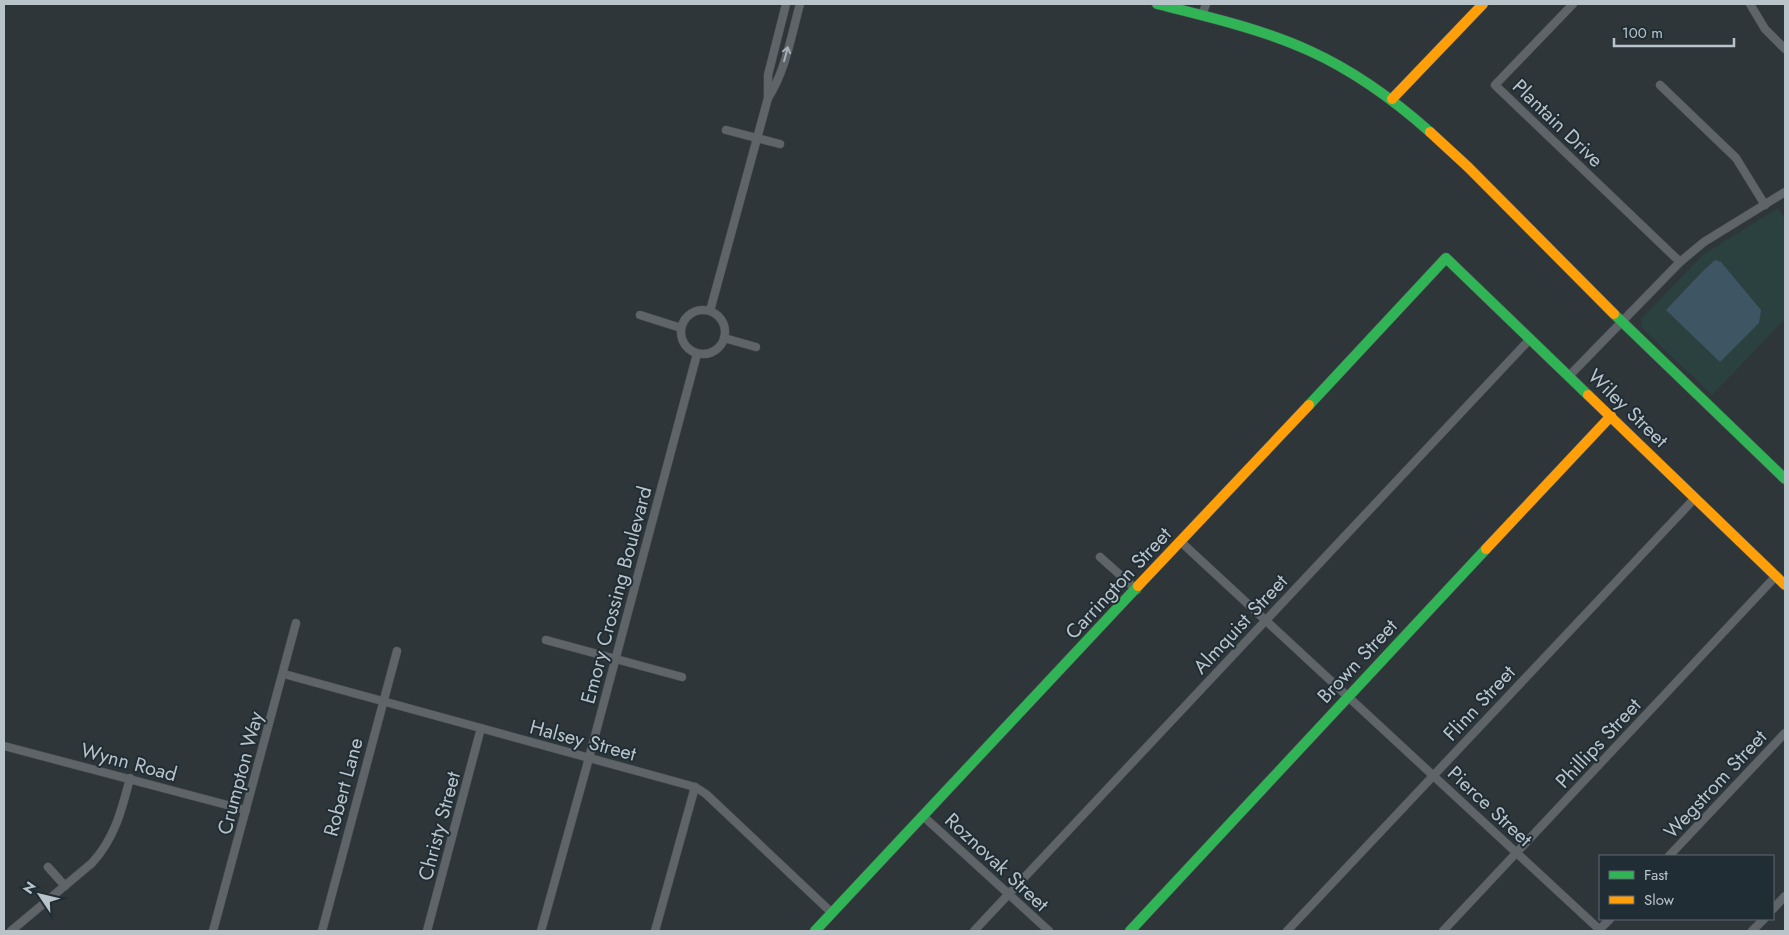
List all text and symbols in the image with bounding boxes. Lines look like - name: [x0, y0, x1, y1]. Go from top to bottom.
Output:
- scale bar: [1614, 15, 1734, 47]
- text: 100 m: [1622, 22, 1663, 44]
- one-way arrow: [782, 46, 792, 62]
- street label: Plantain Drive: [1506, 73, 1610, 174]
- street label: Wiley Street: [1581, 362, 1675, 454]
- street label: Emory Crossing Boulevard: [573, 483, 659, 707]
- street label: Carrington Street: [1059, 521, 1178, 646]
- street label: Almquist Street: [1186, 568, 1294, 681]
- street label: Brown Street: [1311, 612, 1404, 710]
- street label: Flinn Street: [1437, 659, 1522, 748]
- street label: Phillips Street: [1549, 692, 1648, 795]
- street label: Crumpton Way: [210, 708, 271, 838]
- street label: Halsey Street: [526, 712, 640, 769]
- street label: Wegstrom Street: [1657, 723, 1774, 845]
- street label: Robert Lane: [316, 735, 371, 840]
- street label: Wynn Road: [77, 736, 180, 789]
- street label: Pierce Street: [1441, 759, 1539, 853]
- street label: Christy Street: [411, 768, 468, 884]
- street label: Roznovak Street: [938, 806, 1055, 918]
- legend: [1599, 855, 1774, 920]
- text: Fast: [1644, 864, 1668, 886]
- north arrow: [15, 870, 65, 920]
- text: N: [18, 877, 41, 898]
- text: Slow: [1644, 889, 1675, 911]

